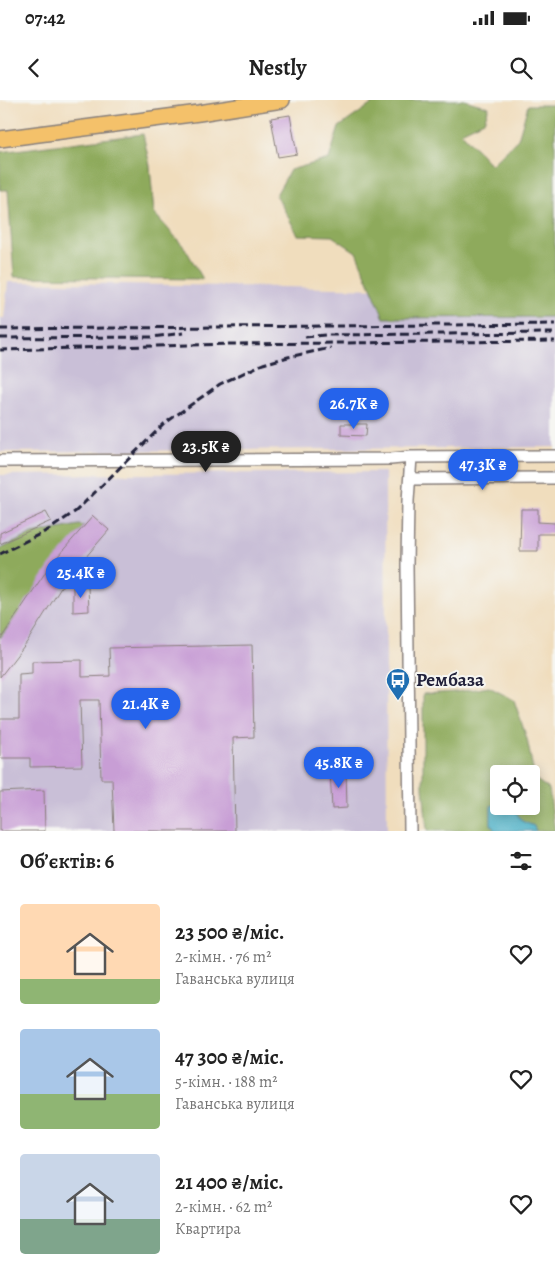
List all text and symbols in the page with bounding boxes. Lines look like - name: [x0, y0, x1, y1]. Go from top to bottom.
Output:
- text: 07:42: [25, 5, 65, 31]
- text: Nestly: [248, 53, 307, 83]
- icon: back: [20, 54, 48, 82]
- icon: search: [507, 54, 535, 82]
- pin: 26.7K ₴: [308, 388, 400, 430]
- text: 26.7K ₴: [330, 393, 378, 415]
- pin: 23.5K ₴: [160, 430, 252, 473]
- text: 23.5K ₴: [182, 436, 230, 458]
- pin: 47.3K ₴: [437, 448, 529, 491]
- text: 47.3K ₴: [459, 454, 507, 476]
- pin: 25.4K ₴: [35, 556, 127, 599]
- text: 25.4K ₴: [57, 562, 105, 584]
- bus stop icon: Рембаза: [385, 667, 411, 701]
- place label: Рембаза: [416, 667, 485, 693]
- pin: 21.4K ₴: [100, 688, 192, 730]
- text: 21.4K ₴: [122, 693, 170, 715]
- pin: 45.8K ₴: [293, 746, 385, 789]
- text: 45.8K ₴: [315, 752, 363, 774]
- map controls: [490, 765, 540, 815]
- button: locate: [490, 765, 540, 815]
- text: Об’єктів: 6: [20, 847, 114, 875]
- icon: filters: [507, 847, 535, 875]
- text: 23 500 ₴/міс.: [175, 918, 285, 946]
- icon: home: [60, 924, 120, 984]
- icon: heart: [507, 940, 535, 968]
- text: 2-кімн. · 76 m²: [175, 946, 271, 968]
- text: Гаванська вулиця: [175, 968, 295, 990]
- text: 47 300 ₴/міс.: [175, 1043, 284, 1071]
- icon: home: [60, 1049, 120, 1109]
- icon: heart: [507, 1065, 535, 1093]
- text: 5-кімн. · 188 m²: [175, 1071, 278, 1093]
- text: Гаванська вулиця: [175, 1093, 295, 1115]
- text: 21 400 ₴/міс.: [175, 1168, 284, 1196]
- icon: home: [60, 1174, 120, 1234]
- icon: heart: [507, 1190, 535, 1218]
- text: 2-кімн. · 62 m²: [175, 1196, 272, 1218]
- text: Квартира: [175, 1218, 241, 1240]

